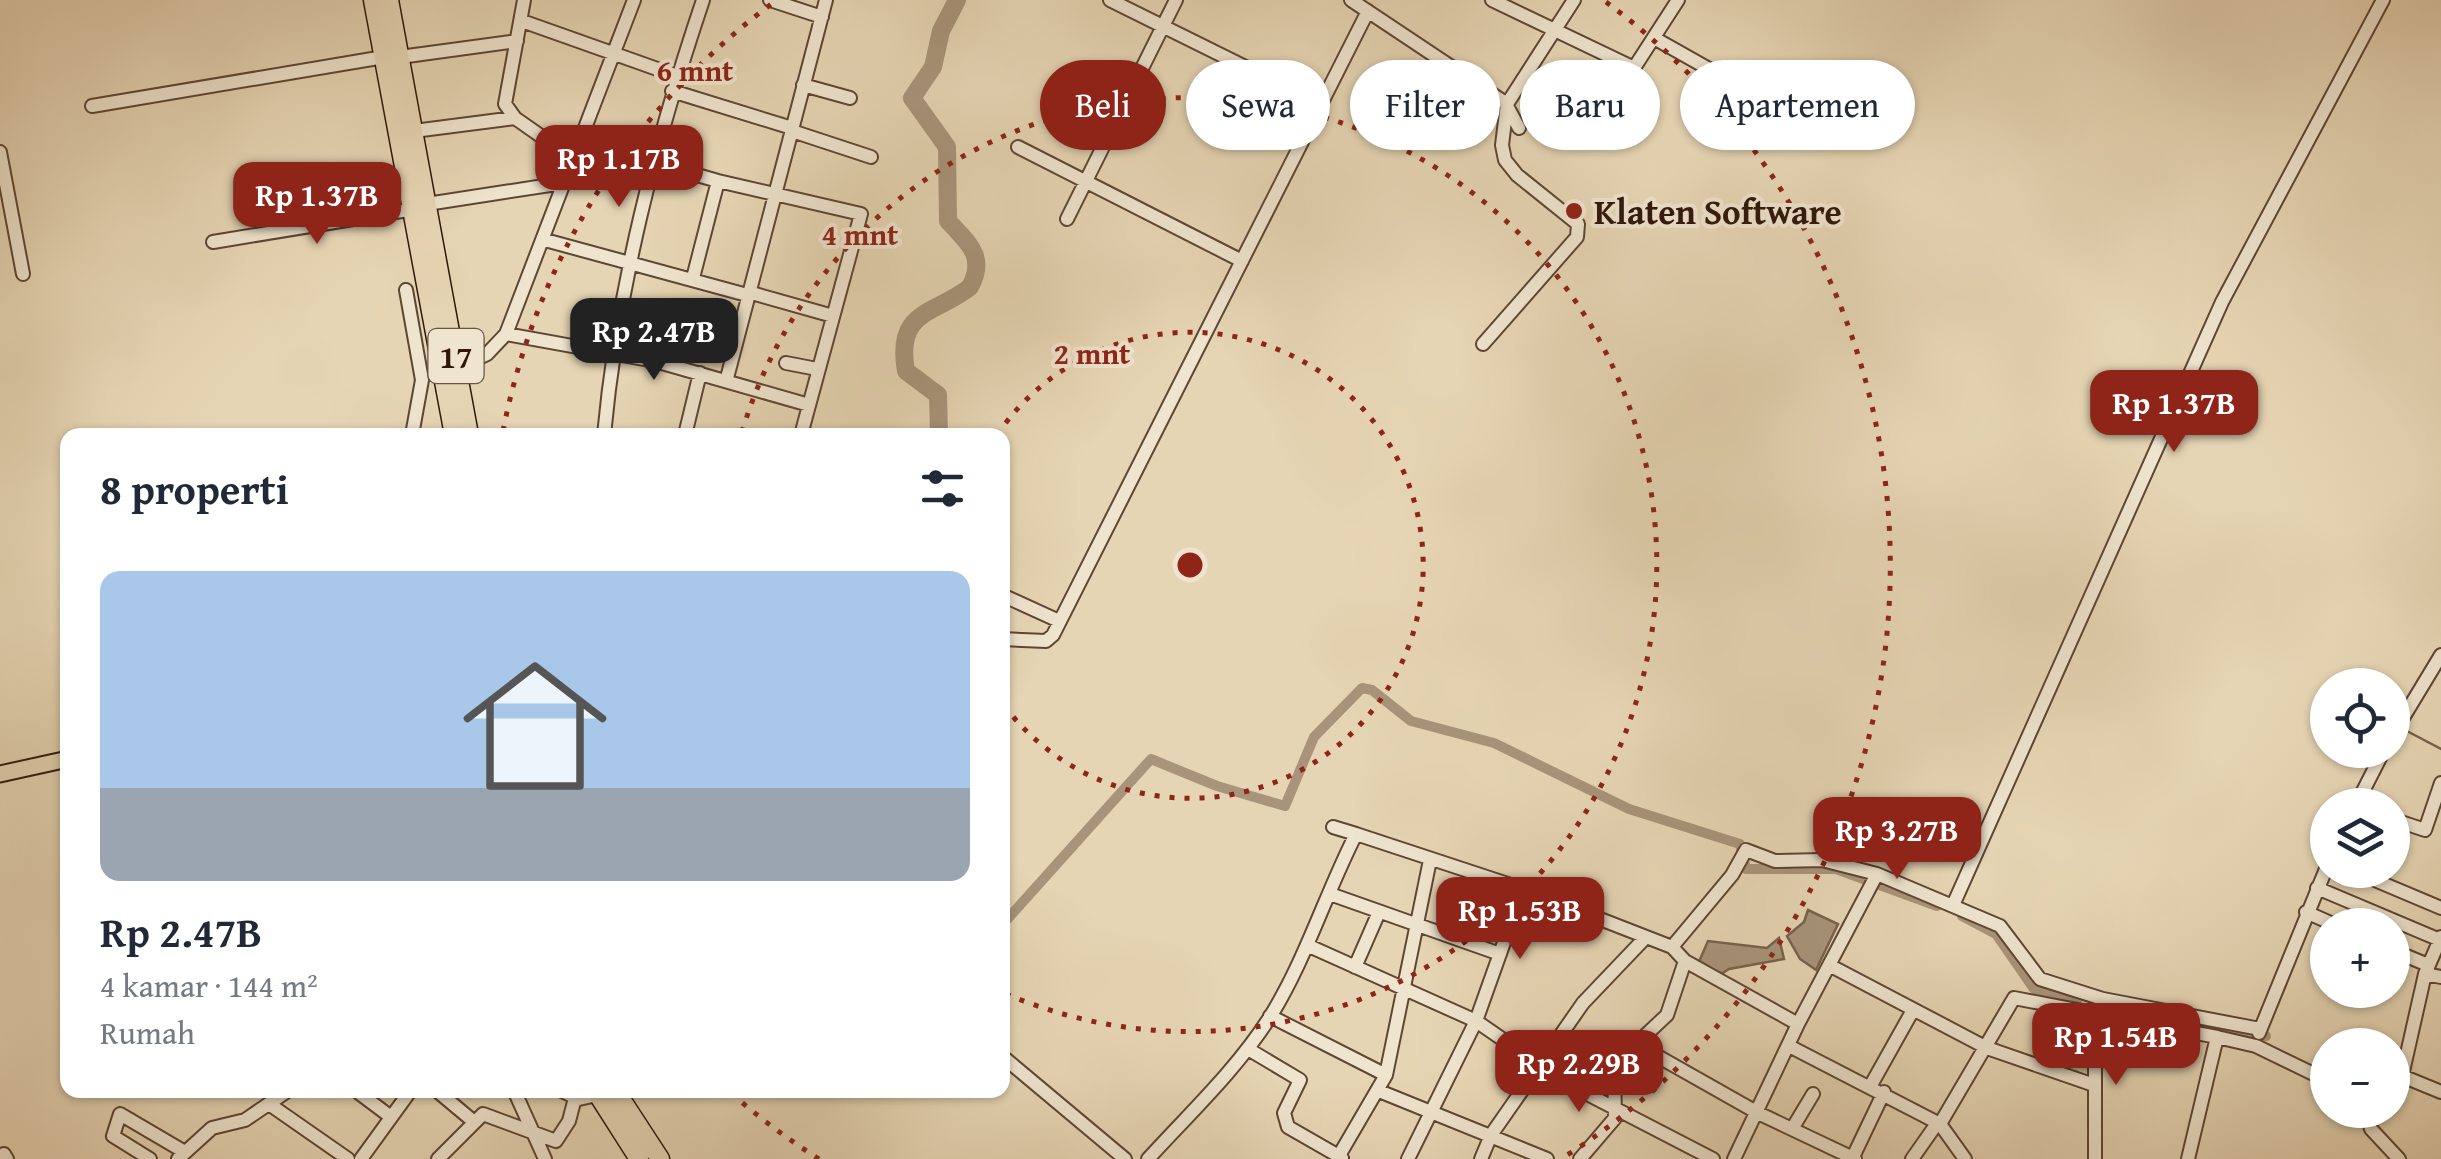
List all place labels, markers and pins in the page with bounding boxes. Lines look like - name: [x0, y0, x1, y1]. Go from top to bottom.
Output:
- pin: Rp 1.17B: [516, 125, 722, 210]
- pin: Rp 1.37B: [214, 162, 420, 247]
- place label: Klaten Software: [1594, 186, 1842, 237]
- marker: Klaten Software: [1563, 200, 1585, 222]
- pin: Rp 2.47B: [551, 298, 757, 383]
- pin: Rp 1.37B: [2071, 370, 2277, 455]
- centre of rings: [1172, 547, 1208, 583]
- pin: Rp 3.27B: [1794, 797, 2000, 882]
- pin: Rp 1.53B: [1417, 877, 1623, 962]
- pin: Rp 1.54B: [2013, 1003, 2219, 1088]
- pin: Rp 2.29B: [1476, 1030, 1682, 1115]

